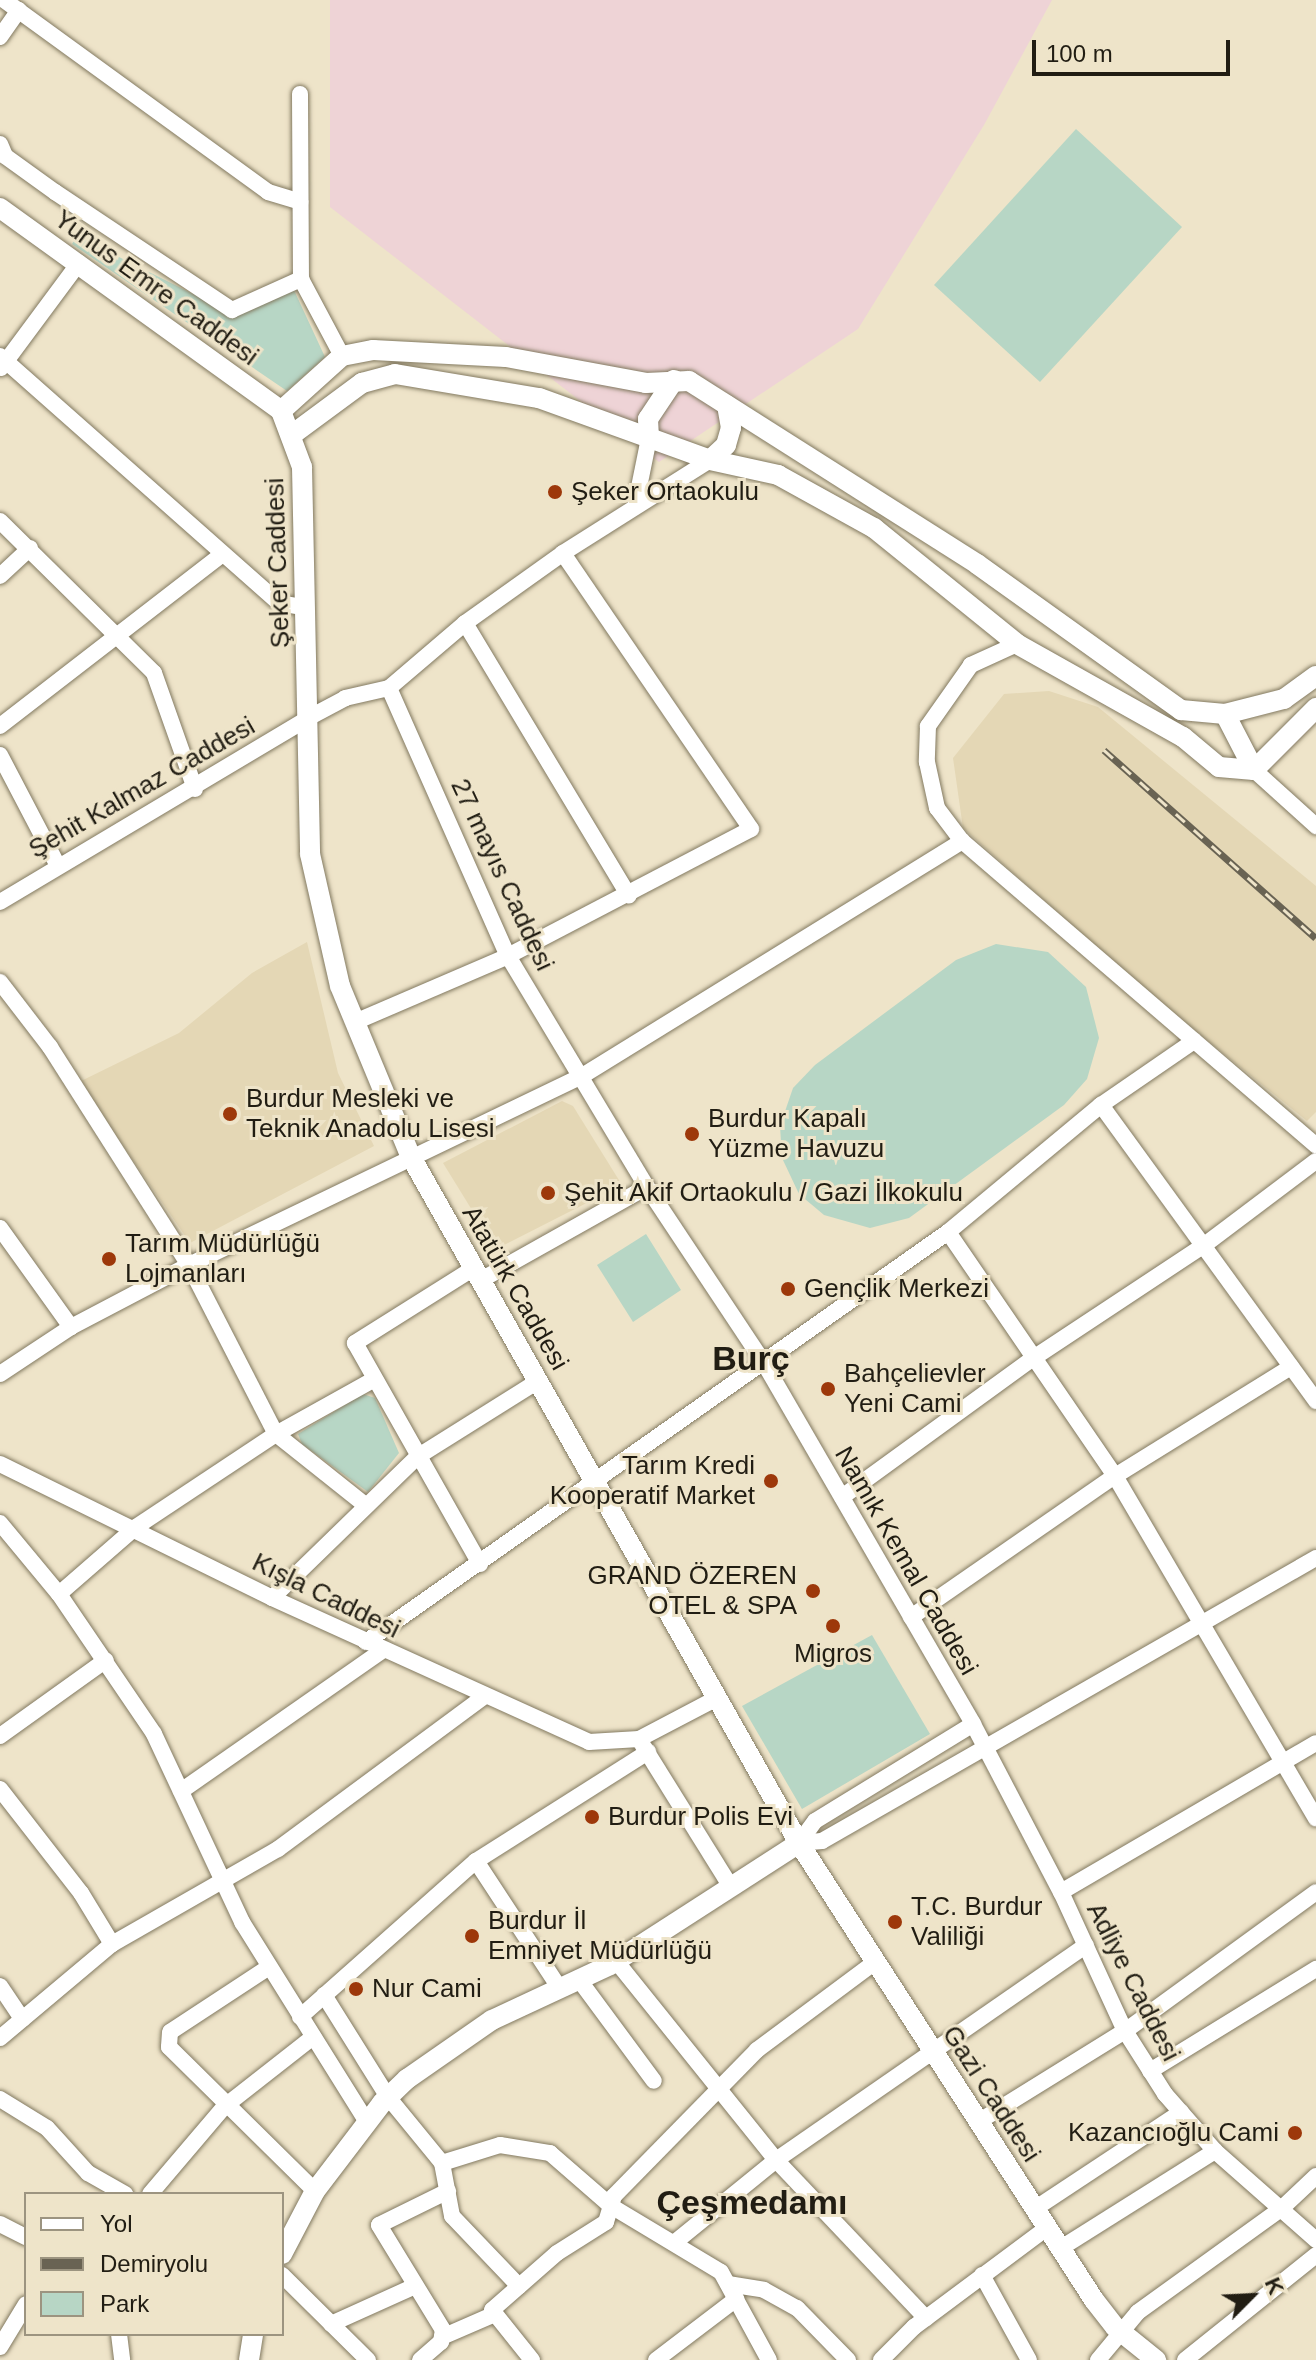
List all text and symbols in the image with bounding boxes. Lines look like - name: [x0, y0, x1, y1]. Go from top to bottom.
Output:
- scale bar: [1036, 24, 1234, 74]
- text: 100 m: [1046, 40, 1113, 67]
- street label: Yunus Emre Caddesi: [48, 204, 264, 372]
- place label: Şeker Ortaokulu: [571, 476, 759, 508]
- street label: Şeker Caddesi: [259, 477, 297, 649]
- marker: Şeker Ortaokulu: [546, 483, 564, 501]
- street label: Şehit Kalmaz Caddesi: [23, 711, 261, 865]
- street label: 27 mayıs Caddesi: [444, 774, 560, 976]
- place label: Burdur Mesleki ve Teknik Anadolu Lisesi: [246, 1083, 496, 1144]
- place label: Burdur Kapalı Yüzme Havuzu: [708, 1103, 884, 1164]
- marker: Burdur Mesleki ve Teknik Anadolu Lisesi: [221, 1105, 239, 1123]
- marker: Burdur Kapalı Yüzme Havuzu: [683, 1125, 701, 1143]
- place label: Şehit Akif Ortaokulu / Gazi İlkokulu: [564, 1177, 964, 1209]
- marker: Şehit Akif Ortaokulu / Gazi İlkokulu: [539, 1184, 557, 1202]
- street label: Atatürk Caddesi: [455, 1200, 575, 1376]
- place label: Tarım Müdürlüğü Lojmanları: [125, 1228, 320, 1290]
- marker: Tarım Müdürlüğü Lojmanları: [100, 1250, 118, 1268]
- place label: Gençlik Merkezi: [804, 1273, 989, 1305]
- marker: Gençlik Merkezi: [779, 1280, 797, 1298]
- district label: Burç: [712, 1339, 790, 1379]
- place label: Bahçelievler Yeni Cami: [844, 1358, 986, 1420]
- marker: Bahçelievler Yeni Cami: [819, 1380, 837, 1398]
- street label: Namık Kemal Caddesi: [828, 1441, 984, 1681]
- place label: Tarım Kredi Kooperatif Market: [550, 1450, 755, 1512]
- marker: Tarım Kredi Kooperatif Market: [762, 1472, 780, 1490]
- street label: Kışla Caddesi: [247, 1547, 405, 1645]
- place label: GRAND ÖZEREN OTEL & SPA: [588, 1560, 797, 1622]
- marker: GRAND ÖZEREN OTEL & SPA: [804, 1582, 822, 1600]
- marker: Migros: [824, 1617, 842, 1635]
- place label: Migros: [794, 1638, 872, 1670]
- place label: Burdur Polis Evi: [608, 1801, 793, 1833]
- marker: Burdur Polis Evi: [583, 1808, 601, 1826]
- place label: T.C. Burdur Valiliği: [911, 1891, 1042, 1952]
- street label: Adliye Caddesi: [1080, 1898, 1186, 2066]
- place label: Burdur İl Emniyet Müdürlüğü: [488, 1905, 712, 1966]
- marker: T.C. Burdur Valiliği: [886, 1913, 904, 1931]
- marker: Burdur İl Emniyet Müdürlüğü: [463, 1927, 481, 1945]
- place label: Nur Cami: [372, 1973, 482, 2005]
- marker: Nur Cami: [347, 1980, 365, 1998]
- street label: Gazi Caddesi: [935, 2020, 1047, 2168]
- place label: Kazancıoğlu Cami: [1068, 2117, 1279, 2149]
- marker: Kazancıoğlu Cami: [1286, 2124, 1304, 2142]
- district label: Çeşmedamı: [657, 2183, 847, 2223]
- legend: [24, 2192, 284, 2336]
- text: Yol: [100, 2210, 132, 2237]
- text: Demiryolu: [100, 2250, 208, 2277]
- north arrow: [1212, 2256, 1292, 2336]
- text: K: [1260, 2274, 1289, 2298]
- text: Park: [100, 2290, 149, 2317]

